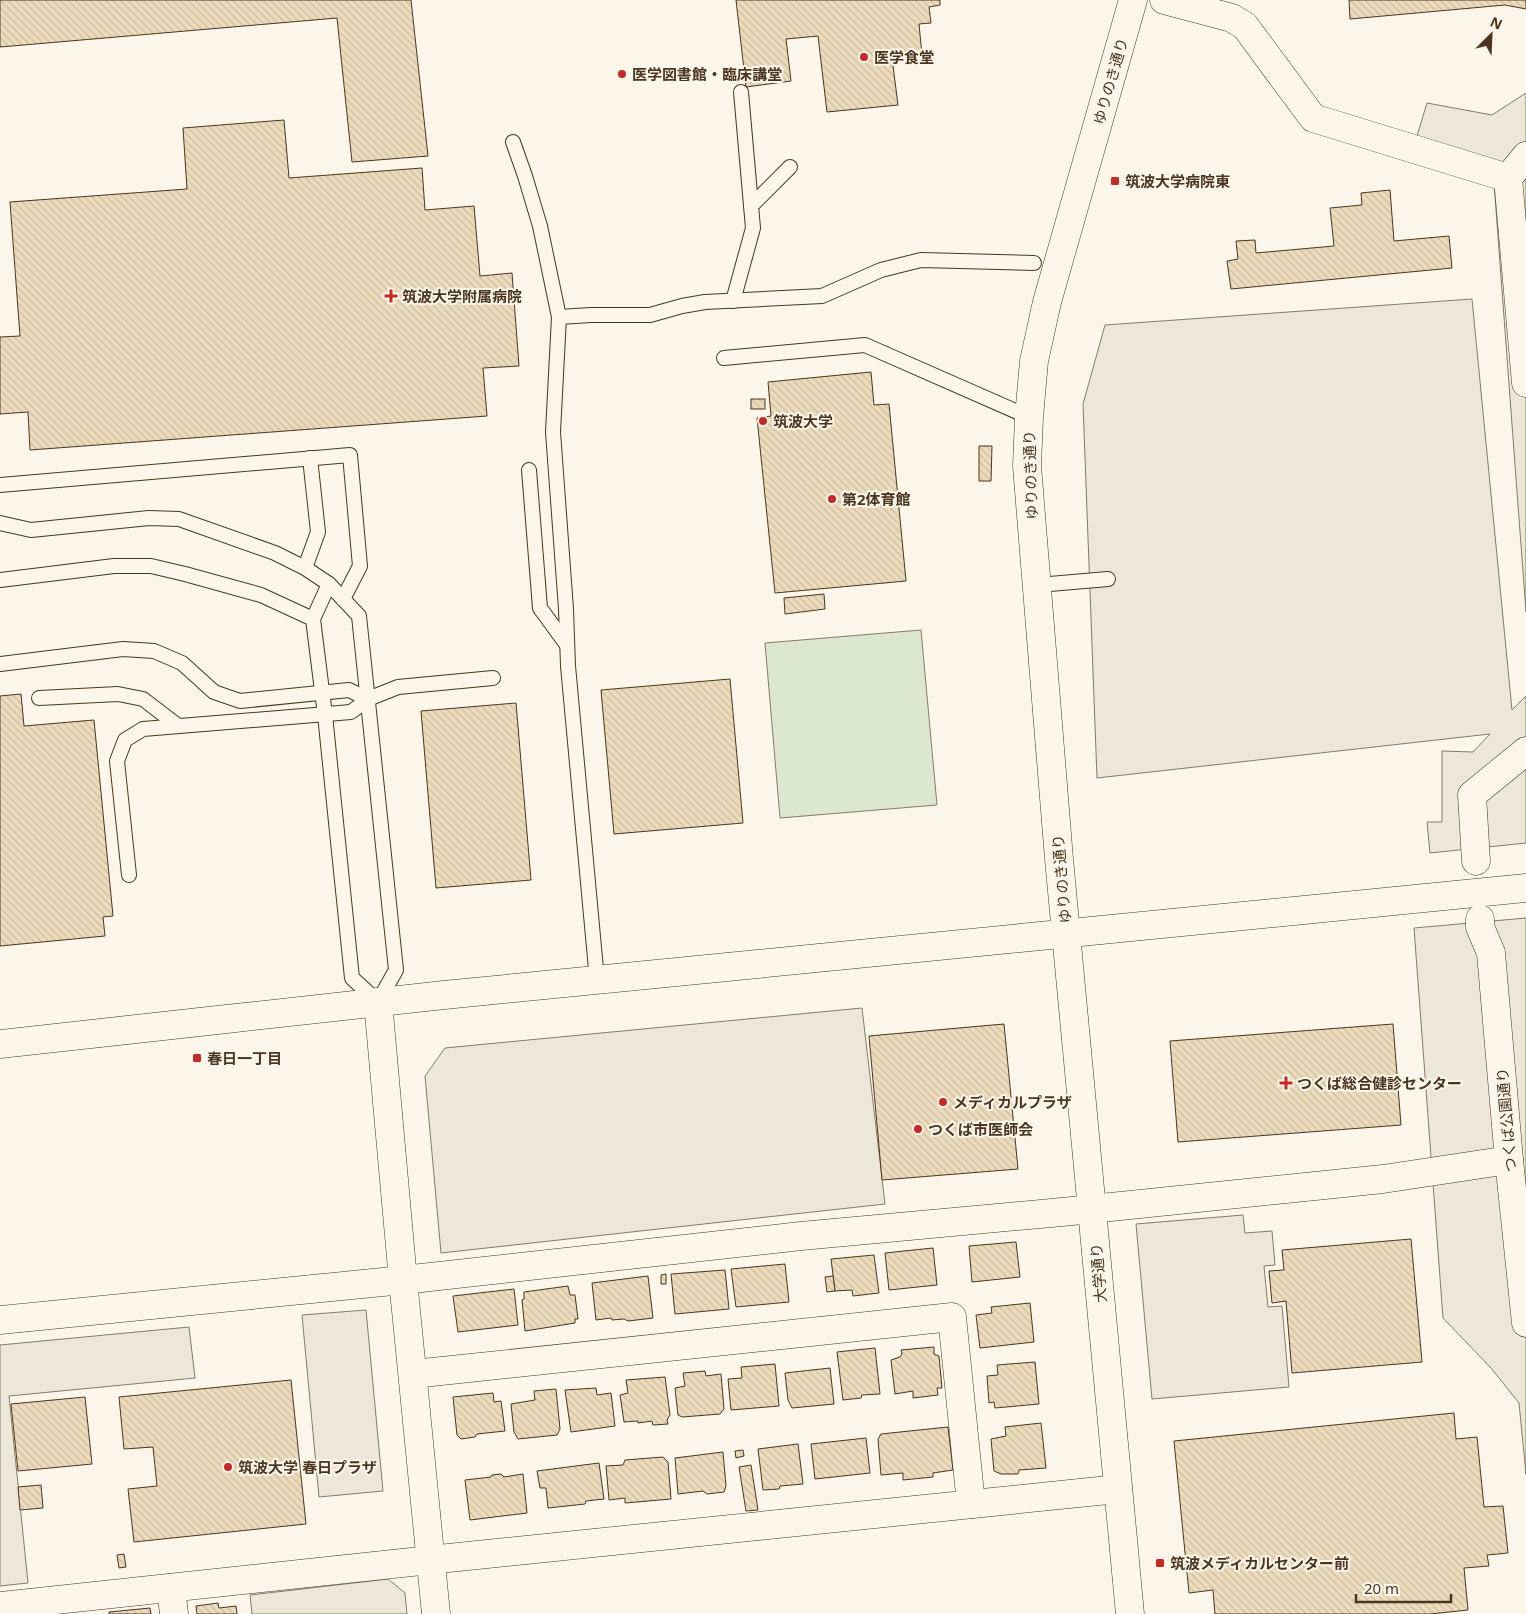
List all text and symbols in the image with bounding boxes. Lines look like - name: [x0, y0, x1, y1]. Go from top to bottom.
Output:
- north arrow: [1466, 10, 1516, 60]
- text: N: [1487, 12, 1506, 34]
- street label: ゆりのき通り: [1088, 35, 1132, 127]
- place label: 医学食堂: [874, 47, 934, 67]
- marker: 医学食堂: [858, 51, 870, 63]
- place label: 医学図書館・臨床講堂: [632, 64, 782, 84]
- marker: 医学図書館・臨床講堂: [616, 68, 628, 80]
- place label: 筑波大学病院東: [1125, 171, 1230, 191]
- marker: 筑波大学病院東: [1109, 175, 1121, 187]
- place label: 筑波大学附属病院: [402, 286, 522, 306]
- marker: 筑波大学附属病院: [384, 289, 398, 303]
- place label: 筑波大学: [773, 411, 833, 431]
- marker: 筑波大学: [757, 415, 769, 427]
- street label: ゆりのき通り: [1018, 430, 1042, 520]
- place label: 第2体育館: [842, 489, 911, 509]
- marker: 第2体育館: [826, 493, 838, 505]
- street label: ゆりのき通り: [1047, 834, 1075, 924]
- place label: 春日一丁目: [207, 1048, 282, 1068]
- marker: 春日一丁目: [191, 1052, 203, 1064]
- street label: つくば公園通り: [1491, 1067, 1521, 1173]
- place label: つくば総合健診センター: [1297, 1073, 1462, 1093]
- marker: つくば総合健診センター: [1279, 1076, 1293, 1090]
- place label: メディカルプラザ: [953, 1092, 1072, 1112]
- marker: メディカルプラザ: [937, 1096, 949, 1108]
- place label: つくば市医師会: [928, 1119, 1033, 1139]
- marker: つくば市医師会: [912, 1123, 924, 1135]
- street label: 大学通り: [1085, 1242, 1111, 1304]
- place label: 筑波大学 春日プラザ: [238, 1457, 377, 1477]
- marker: 筑波大学 春日プラザ: [222, 1461, 234, 1473]
- place label: 筑波メディカルセンター前: [1170, 1553, 1349, 1573]
- marker: 筑波メディカルセンター前: [1154, 1557, 1166, 1569]
- scale bar: [1356, 1572, 1451, 1604]
- text: 20 m: [1364, 1578, 1399, 1598]

